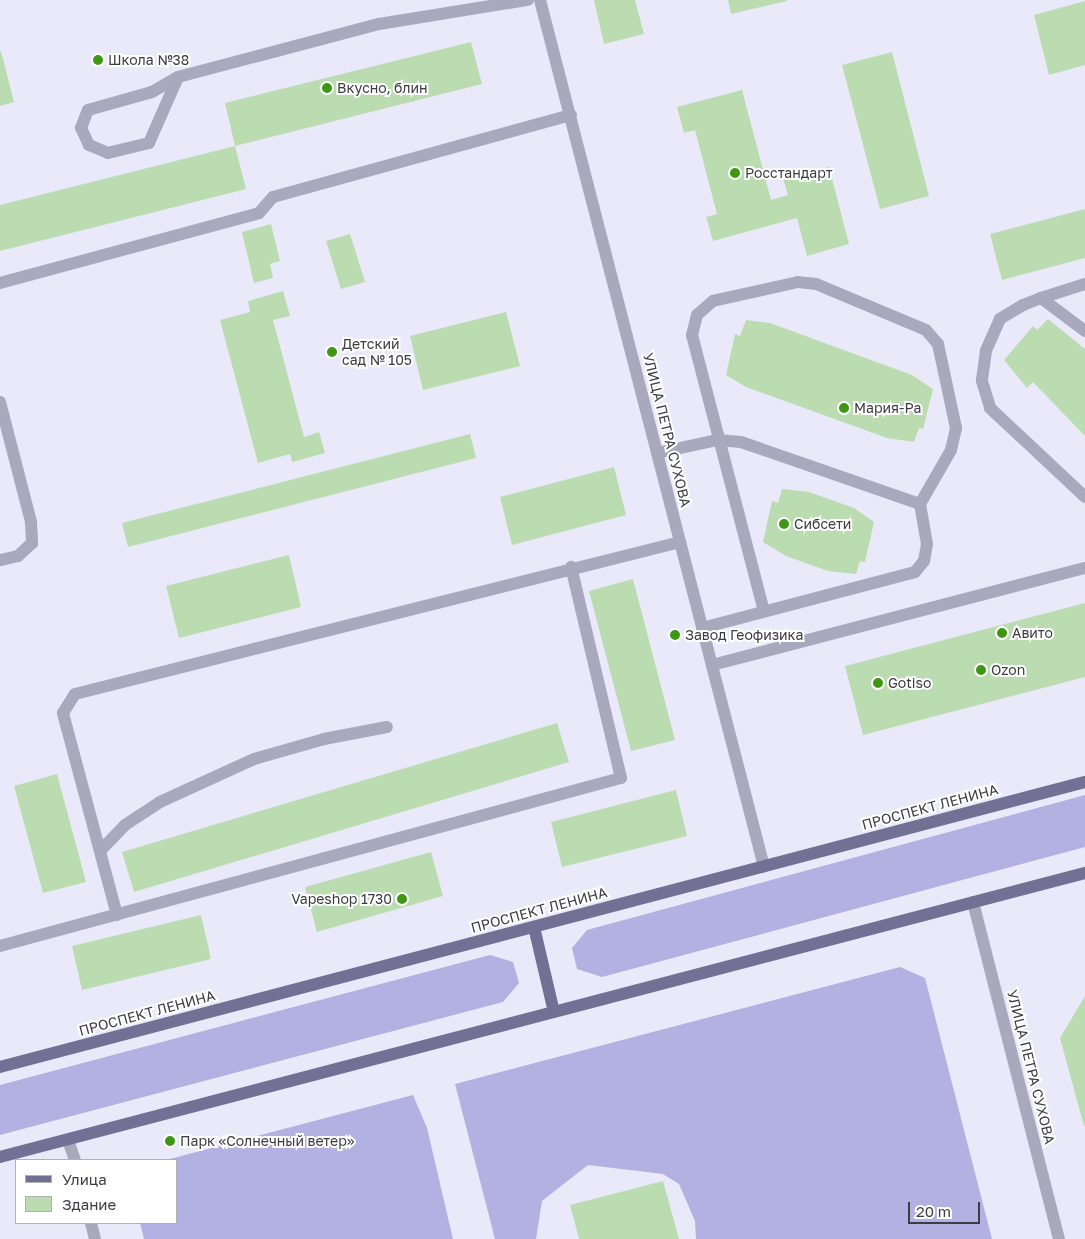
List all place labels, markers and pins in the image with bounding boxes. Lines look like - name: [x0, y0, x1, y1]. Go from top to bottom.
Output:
- place label: Школа №38: [108, 52, 189, 68]
- marker: Школа №38: [92, 54, 104, 66]
- place label: Вкусно, блин: [337, 80, 428, 96]
- marker: Вкусно, блин: [321, 82, 333, 94]
- place label: Росстандарт: [745, 165, 833, 181]
- marker: Росстандарт: [729, 167, 741, 179]
- place label: Детский сад № 105: [342, 336, 412, 368]
- marker: Детский сад № 105: [326, 346, 338, 358]
- place label: Мария-Ра: [854, 400, 921, 416]
- marker: Мария-Ра: [838, 402, 850, 414]
- place label: Сибсети: [794, 516, 851, 532]
- marker: Сибсети: [778, 518, 790, 530]
- place label: Авито: [1012, 625, 1053, 641]
- place label: Завод Геофизика: [685, 627, 803, 643]
- marker: Авито: [996, 627, 1008, 639]
- marker: Завод Геофизика: [669, 629, 681, 641]
- place label: Ozon: [991, 662, 1025, 678]
- marker: Ozon: [975, 664, 987, 676]
- place label: Gotiso: [888, 675, 931, 691]
- marker: Gotiso: [872, 677, 884, 689]
- place label: Vapeshop 1730: [291, 891, 392, 907]
- marker: Vapeshop 1730: [396, 893, 408, 905]
- place label: Парк «Солнечный ветер»: [180, 1133, 355, 1149]
- marker: Парк «Солнечный ветер»: [164, 1135, 176, 1147]

